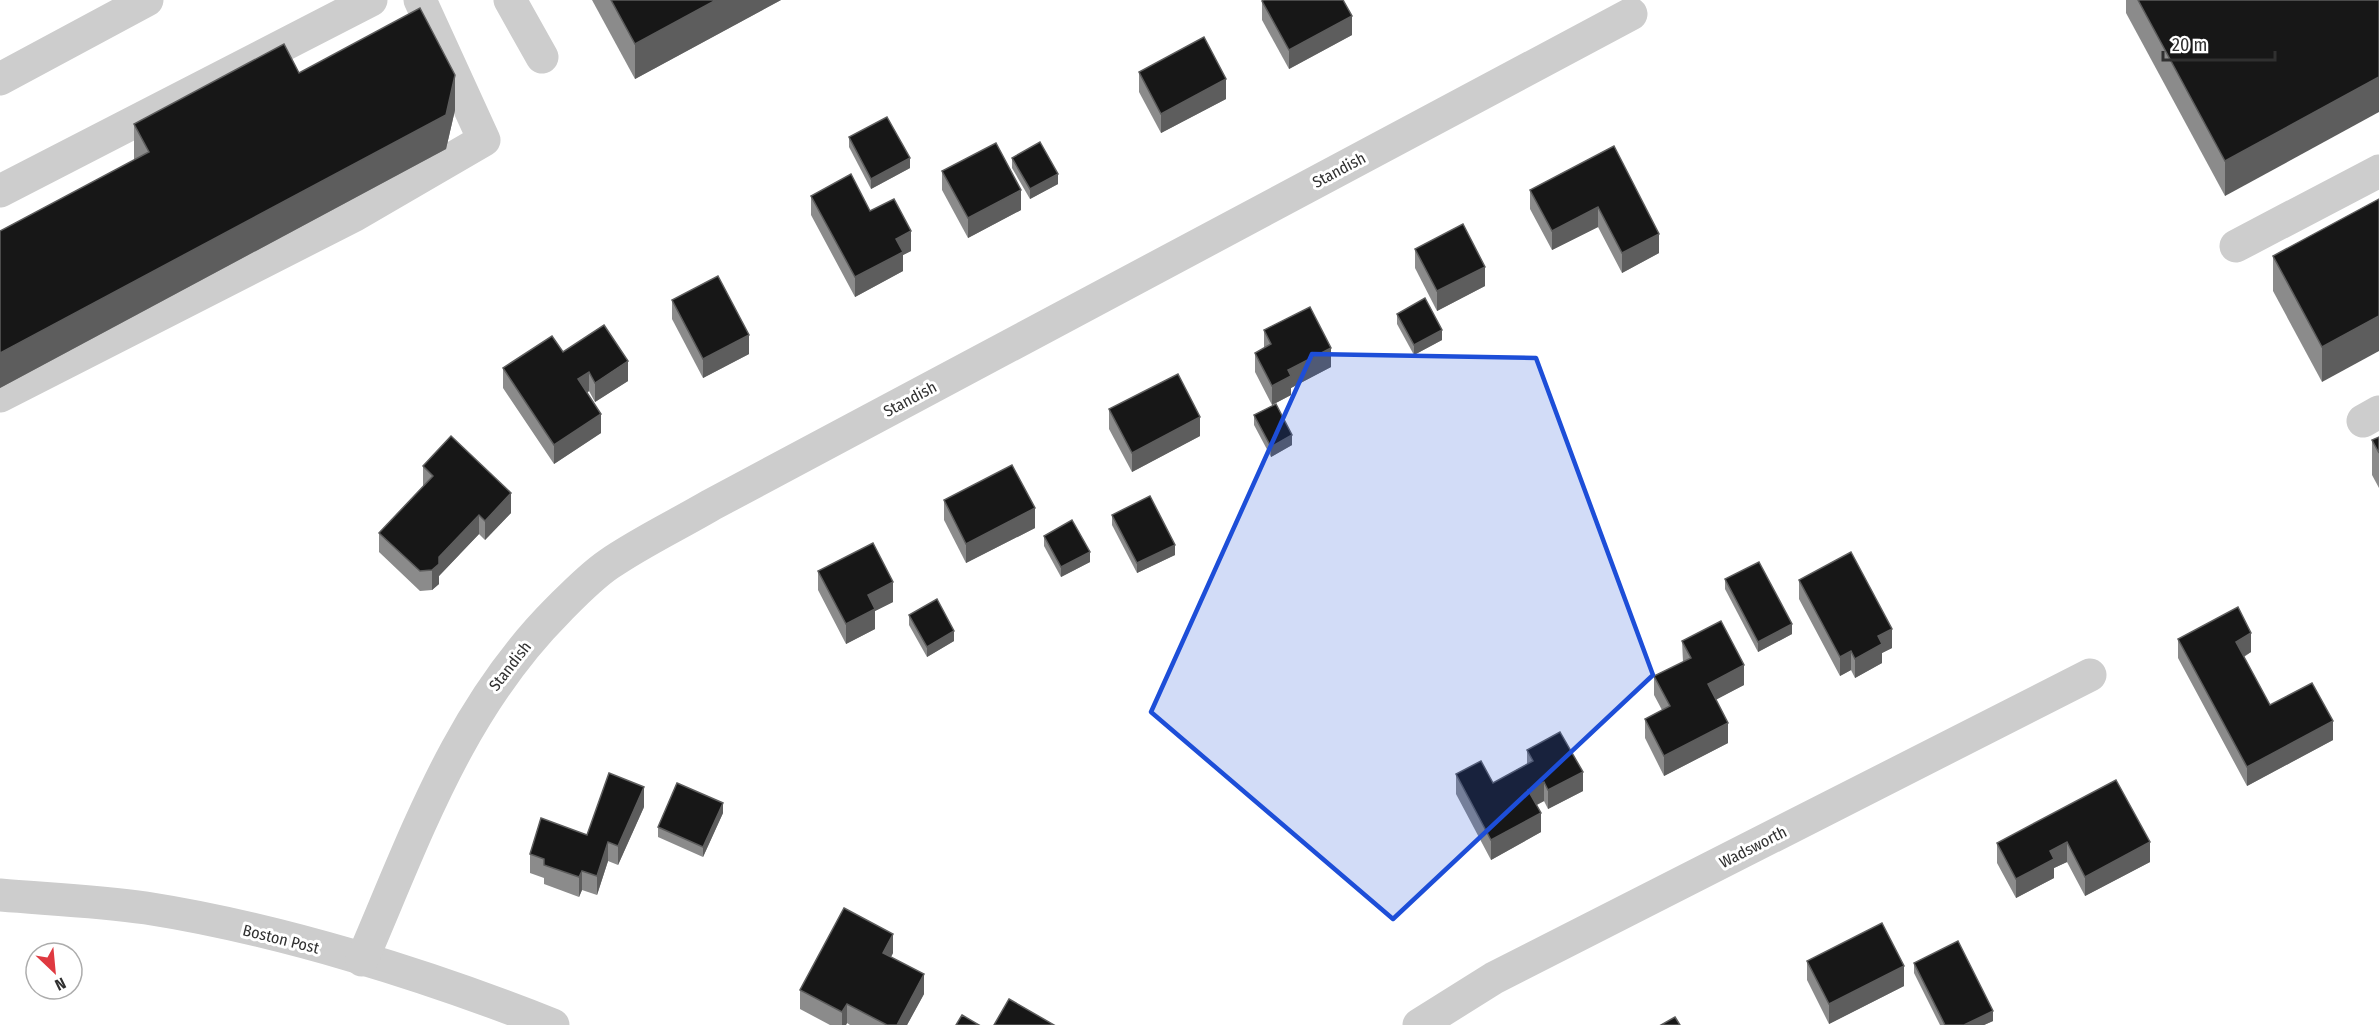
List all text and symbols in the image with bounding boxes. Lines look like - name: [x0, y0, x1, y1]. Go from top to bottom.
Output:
- scale bar: [2163, 24, 2276, 62]
- text: 20 m: [2172, 34, 2207, 56]
- street label: Standish: [1309, 148, 1369, 192]
- street label: Standish: [880, 377, 940, 421]
- street label: Standish: [485, 638, 535, 694]
- street label: Wadsworth: [1716, 822, 1790, 872]
- street label: Boston Post: [241, 920, 322, 958]
- north arrow: [24, 941, 84, 1001]
- text: N: [52, 973, 69, 995]

